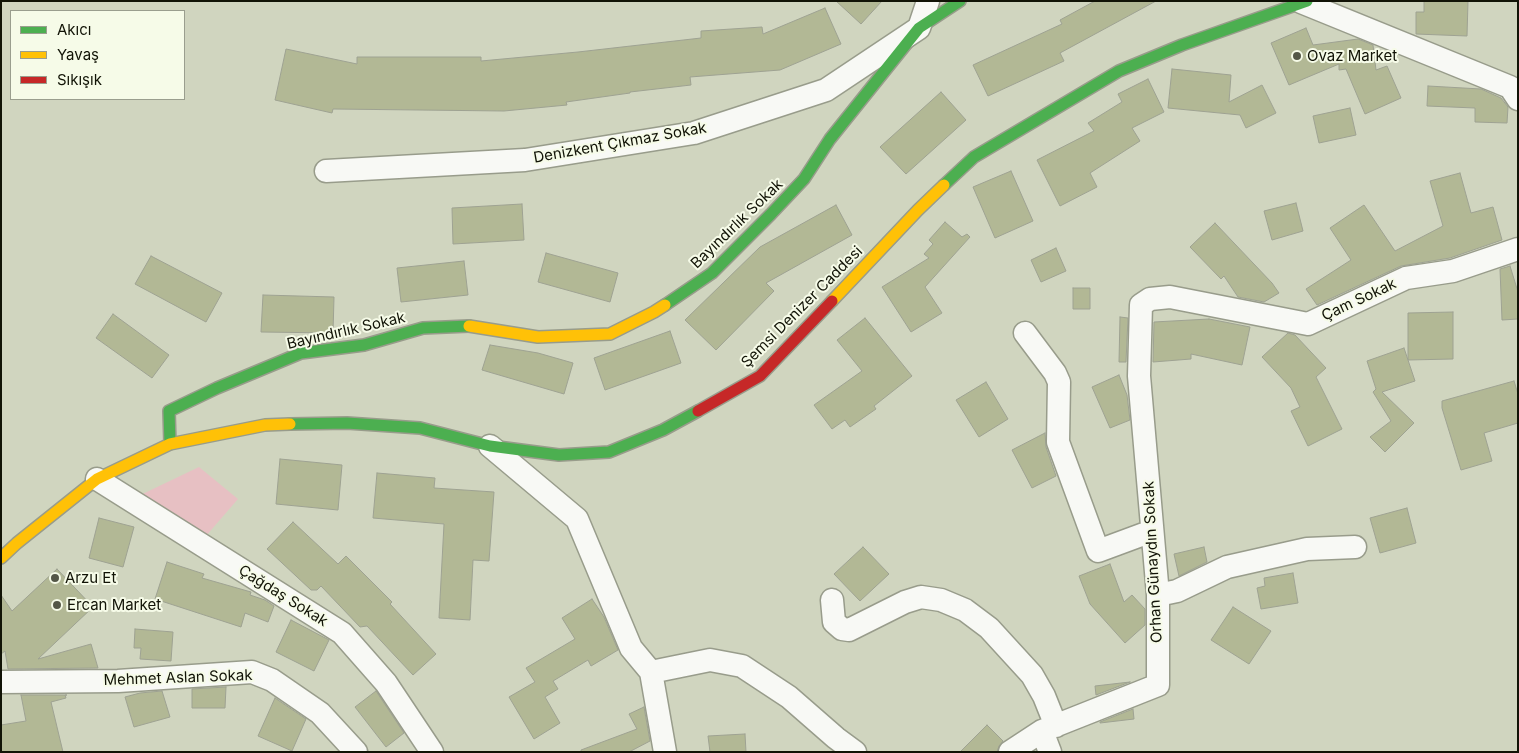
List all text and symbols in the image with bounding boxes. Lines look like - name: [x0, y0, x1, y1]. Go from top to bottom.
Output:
- legend: [10, 10, 185, 100]
- text: Akıcı: [57, 20, 91, 39]
- text: Yavaş: [57, 45, 99, 64]
- place label: Ovaz Market: [1307, 47, 1397, 65]
- marker: Ovaz Market: [1291, 50, 1303, 62]
- text: Sıkışık: [57, 70, 102, 89]
- street label: Denizkent Çıkmaz Sokak: [532, 119, 708, 167]
- street label: Bayındırlık Sokak: [687, 176, 787, 272]
- street label: Şemsi Denizer Caddesi: [738, 243, 866, 371]
- street label: Çam Sokak: [1319, 275, 1399, 325]
- street label: Bayındırlık Sokak: [285, 309, 407, 353]
- street label: Orhan Günaydın Sokak: [1140, 480, 1166, 644]
- street label: Çağdaş Sokak: [235, 561, 331, 631]
- place label: Arzu Et: [65, 569, 116, 587]
- marker: Arzu Et: [49, 572, 61, 584]
- place label: Ercan Market: [67, 596, 161, 614]
- marker: Ercan Market: [51, 599, 63, 611]
- street label: Mehmet Aslan Sokak: [103, 666, 253, 690]

